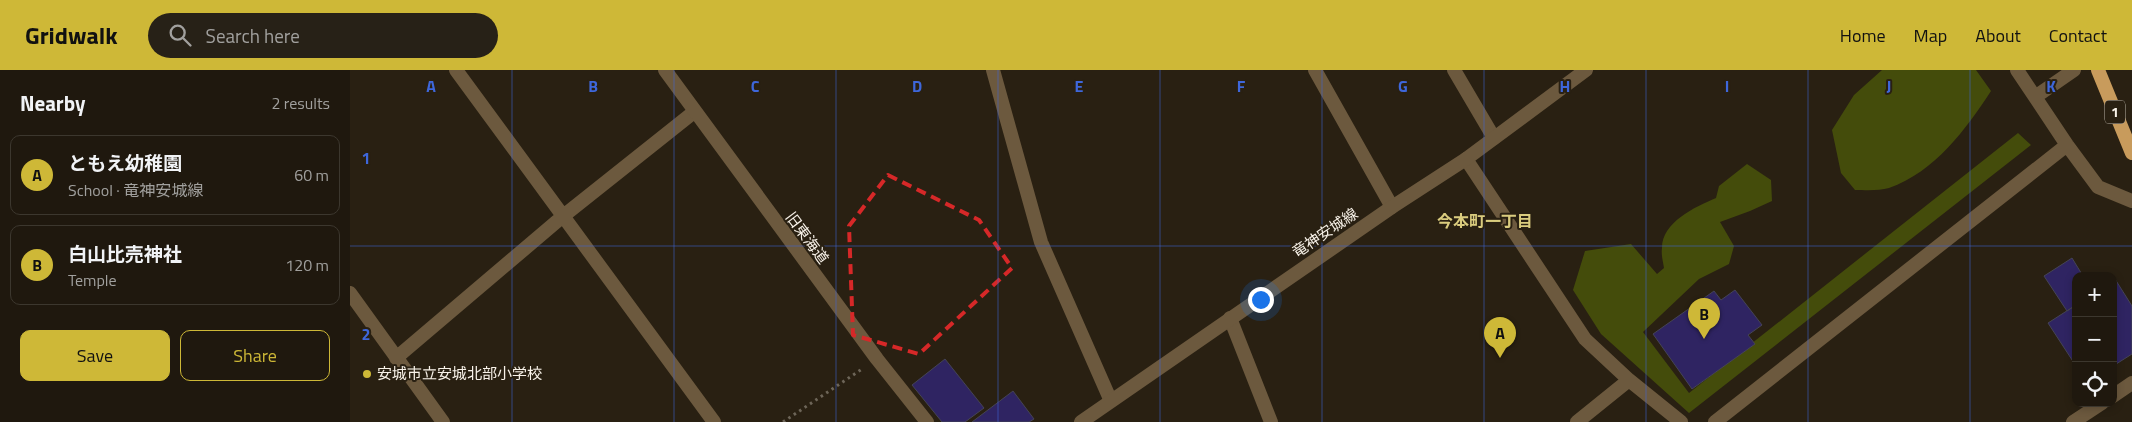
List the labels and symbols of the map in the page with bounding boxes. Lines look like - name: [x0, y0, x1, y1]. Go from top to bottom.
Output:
- text: A: [426, 74, 436, 98]
- text: B: [588, 74, 598, 98]
- text: C: [751, 74, 760, 98]
- text: D: [912, 74, 922, 98]
- text: E: [1075, 74, 1084, 98]
- text: F: [1237, 74, 1246, 98]
- text: G: [1398, 74, 1408, 98]
- text: H: [1560, 74, 1570, 98]
- text: I: [1725, 74, 1729, 98]
- text: J: [1887, 74, 1891, 98]
- text: K: [2046, 74, 2056, 98]
- road number: 1: [2105, 101, 2125, 124]
- text: 1: [362, 146, 370, 170]
- street label: 竜神安城線: [1287, 202, 1362, 263]
- street label: 旧東海道: [780, 207, 835, 269]
- district label: 今本町一丁目: [1437, 209, 1533, 233]
- your location: [1248, 287, 1274, 313]
- pin: B: [1688, 298, 1720, 339]
- pin: A: [1484, 317, 1516, 358]
- text: 2: [362, 322, 370, 346]
- place label: 安城市立安城北部小学校: [377, 362, 542, 385]
- marker: 安城市立安城北部小学校: [361, 368, 373, 380]

